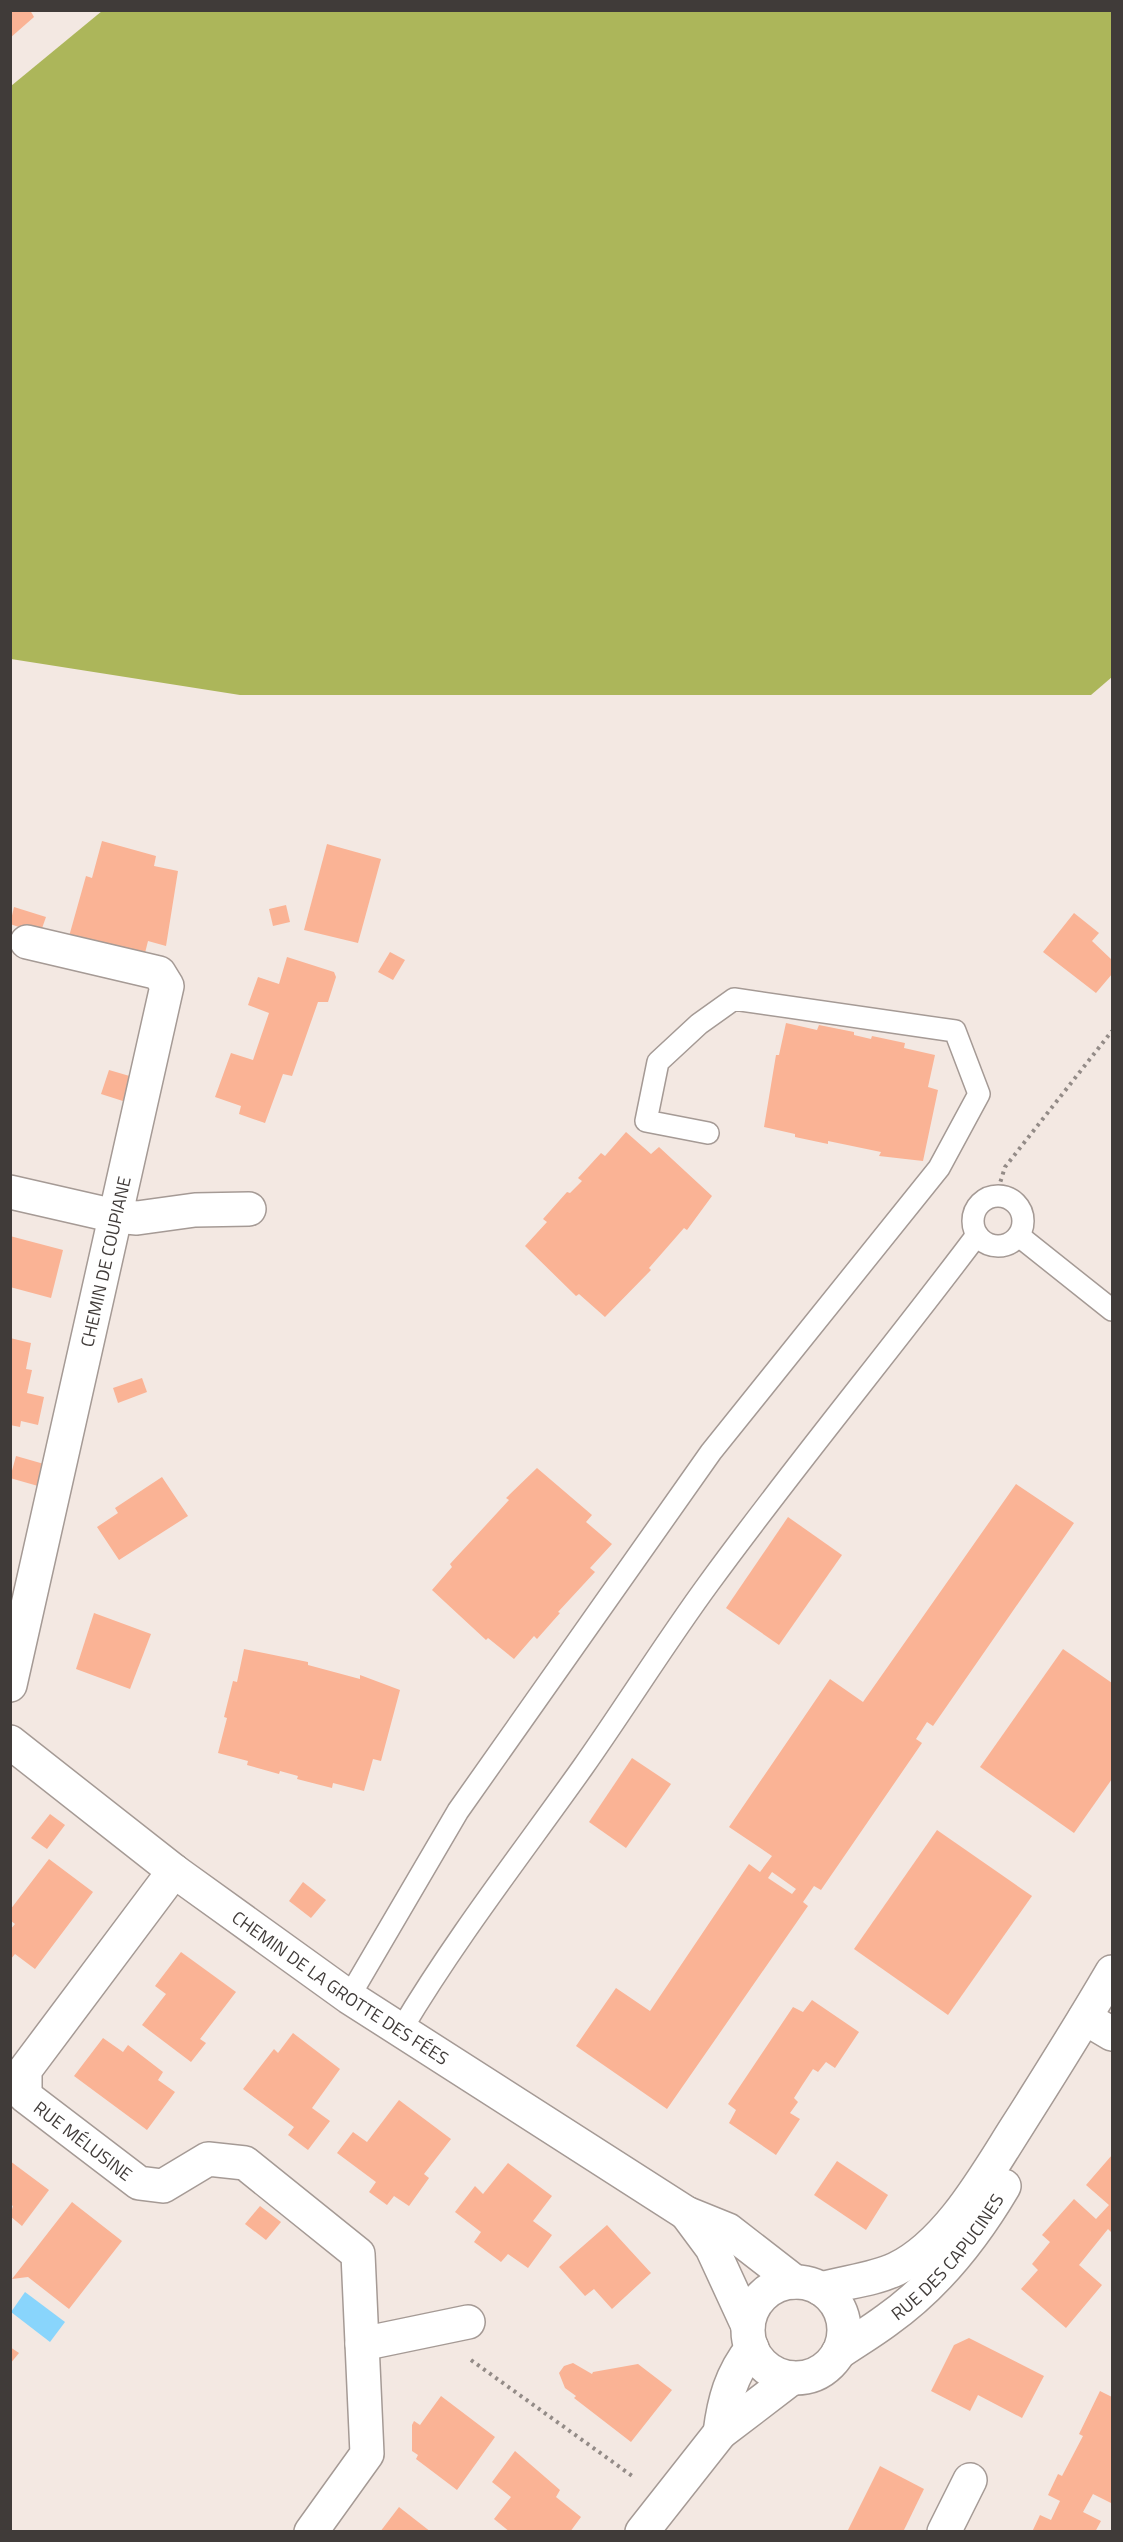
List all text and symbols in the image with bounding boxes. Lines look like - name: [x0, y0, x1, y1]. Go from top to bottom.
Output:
- street label: CHEMIN DE COUPIANE: [73, 1174, 137, 1350]
- street label: CHEMIN DE LA GROTTE DES FÉES: [227, 1904, 454, 2071]
- street label: RUE MÉLUSINE: [28, 2094, 138, 2187]
- street label: RUE DES CAPUCINES: [885, 2188, 1010, 2326]

